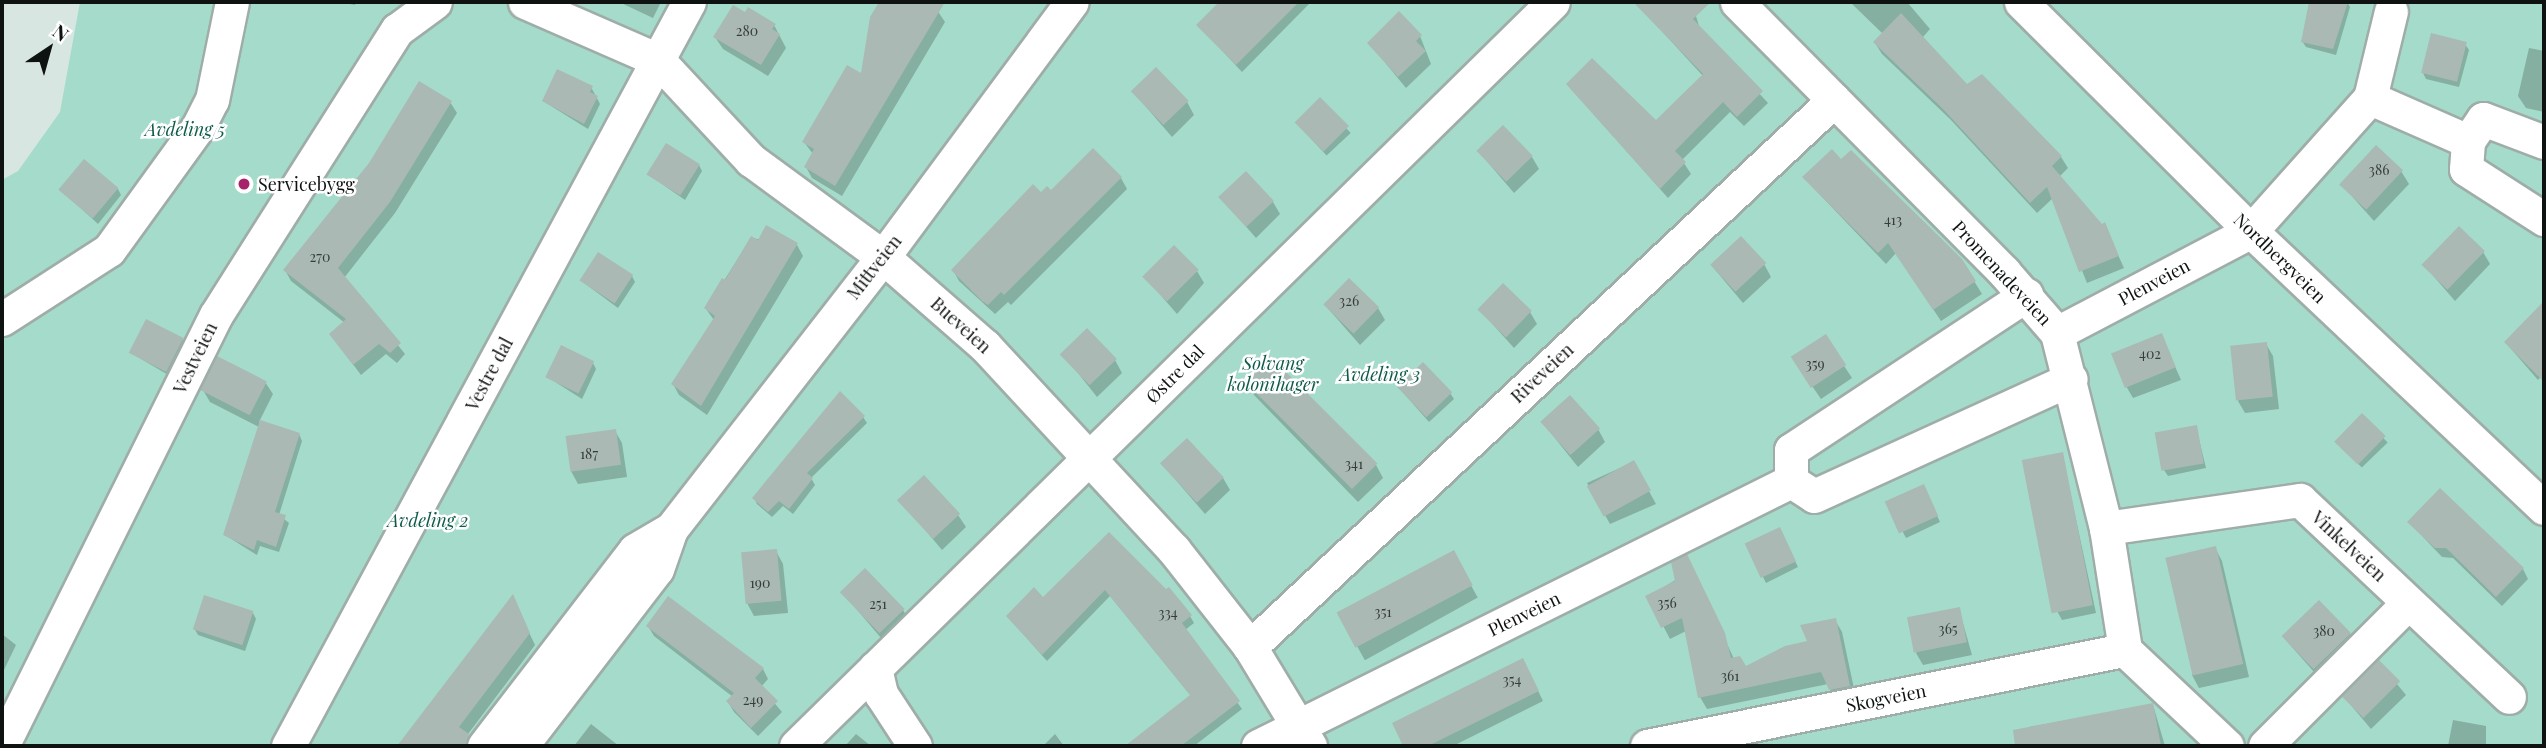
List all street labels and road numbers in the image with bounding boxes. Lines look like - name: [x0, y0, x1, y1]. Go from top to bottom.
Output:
- street label: Nordbergveien: [2229, 209, 2331, 307]
- street label: Promenadeveien: [1948, 216, 2056, 330]
- street label: Mittveien: [842, 230, 906, 304]
- street label: Plenveien: [2115, 254, 2193, 310]
- street label: Bueveien: [926, 292, 996, 358]
- street label: Vestveien: [168, 319, 222, 397]
- street label: Vestre dal: [461, 334, 517, 414]
- street label: Riveveien: [1506, 339, 1578, 407]
- street label: Østre dal: [1141, 340, 1209, 408]
- street label: Vinkelveien: [2307, 506, 2391, 586]
- street label: Plenveien: [1484, 587, 1564, 641]
- street label: Skogveien: [1844, 680, 1928, 716]

